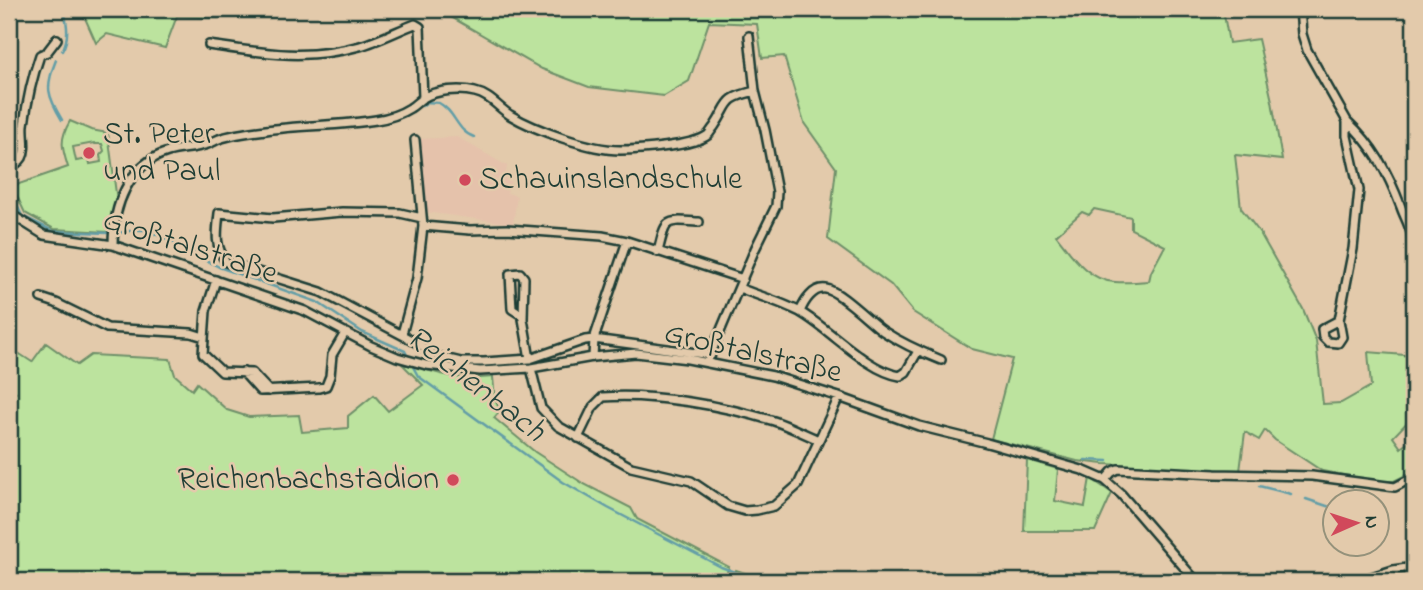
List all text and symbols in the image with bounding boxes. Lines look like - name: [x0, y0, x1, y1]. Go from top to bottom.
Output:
- place label: St. Peter und Paul: [103, 112, 220, 196]
- marker: St. Peter und Paul: [81, 145, 97, 161]
- place label: Schauinslandschule: [479, 157, 743, 204]
- marker: Schauinslandschule: [457, 172, 473, 188]
- street label: Großtalstraße: [97, 198, 284, 299]
- street label: Großtalstraße: [659, 311, 847, 397]
- water label: Reichenbach: [395, 315, 556, 456]
- place label: Reichenbachstadion: [178, 457, 439, 504]
- marker: Reichenbachstadion: [445, 472, 461, 488]
- north arrow: [1322, 489, 1392, 558]
- text: N: [1357, 515, 1384, 530]

